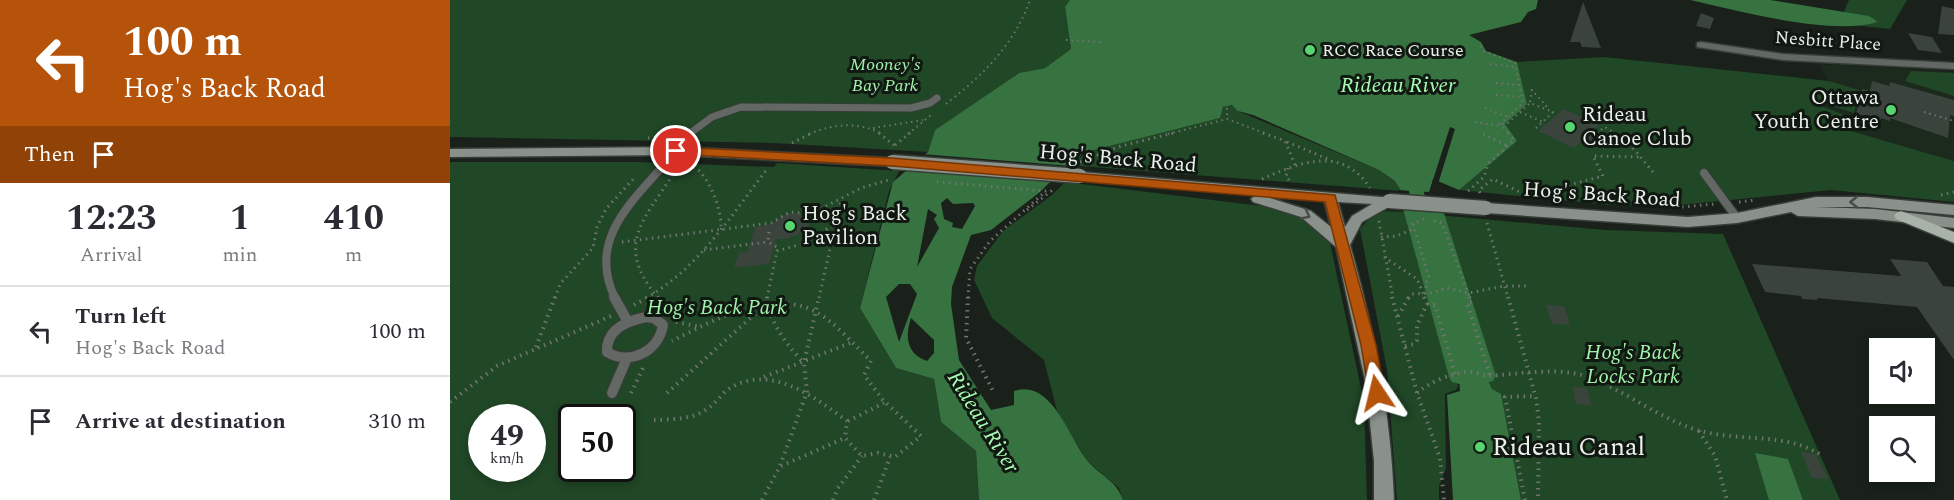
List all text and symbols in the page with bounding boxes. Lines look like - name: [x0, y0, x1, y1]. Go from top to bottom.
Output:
- text: 100 m: [123, 11, 242, 74]
- icon: left: [24, 24, 102, 102]
- street label: Nesbitt Place: [1774, 24, 1882, 58]
- place label: RCC Race Course: [1322, 37, 1464, 64]
- marker: RCC Race Course: [1303, 43, 1317, 57]
- park label: Mooney's Bay Park: [850, 51, 921, 99]
- text: Hog's Back Road: [123, 68, 326, 110]
- water label: Rideau River: [1340, 69, 1456, 102]
- place label: Ottawa Youth Centre: [1754, 82, 1880, 138]
- place label: Rideau Canoe Club: [1582, 99, 1692, 155]
- marker: Ottawa Youth Centre: [1884, 103, 1898, 117]
- marker: Rideau Canoe Club: [1563, 120, 1577, 134]
- pin: [650, 125, 701, 176]
- icon: arrive: [659, 134, 692, 167]
- street label: Hog's Back Road: [1038, 136, 1198, 182]
- text: Then: [24, 138, 75, 171]
- icon: arrive: [87, 138, 120, 171]
- street label: Hog's Back Road: [1522, 174, 1682, 216]
- text: 12:23: [66, 191, 156, 246]
- text: 1: [230, 191, 250, 246]
- text: 410: [323, 191, 384, 246]
- one-way arrow: [1849, 196, 1858, 208]
- place label: Hog's Back Pavilion: [802, 198, 908, 254]
- one-way arrow: [1300, 208, 1311, 220]
- marker: Hog's Back Pavilion: [783, 219, 797, 233]
- text: Arrival: [80, 240, 142, 270]
- text: min: [222, 240, 257, 270]
- text: m: [345, 240, 362, 270]
- park label: Hog's Back Park: [647, 292, 787, 324]
- text: Turn left: [75, 300, 167, 333]
- icon: left: [24, 315, 57, 348]
- text: 100 m: [369, 315, 426, 348]
- text: Hog's Back Road: [75, 333, 225, 363]
- park label: Hog's Back Locks Park: [1585, 337, 1681, 393]
- map controls: [1869, 338, 1935, 482]
- button: sound: [1869, 338, 1935, 404]
- position arrow: [1345, 361, 1409, 425]
- water label: Rideau River: [938, 364, 1028, 480]
- speed limit sign: 50: [558, 404, 636, 482]
- icon: arrive: [24, 405, 57, 438]
- text: Arrive at destination: [75, 405, 286, 438]
- text: 310 m: [369, 405, 426, 438]
- text: 49: [490, 413, 524, 459]
- button: search: [1869, 416, 1935, 482]
- place label: Rideau Canal: [1492, 427, 1645, 467]
- marker: Rideau Canal: [1473, 440, 1487, 454]
- text: km/h: [490, 447, 524, 470]

